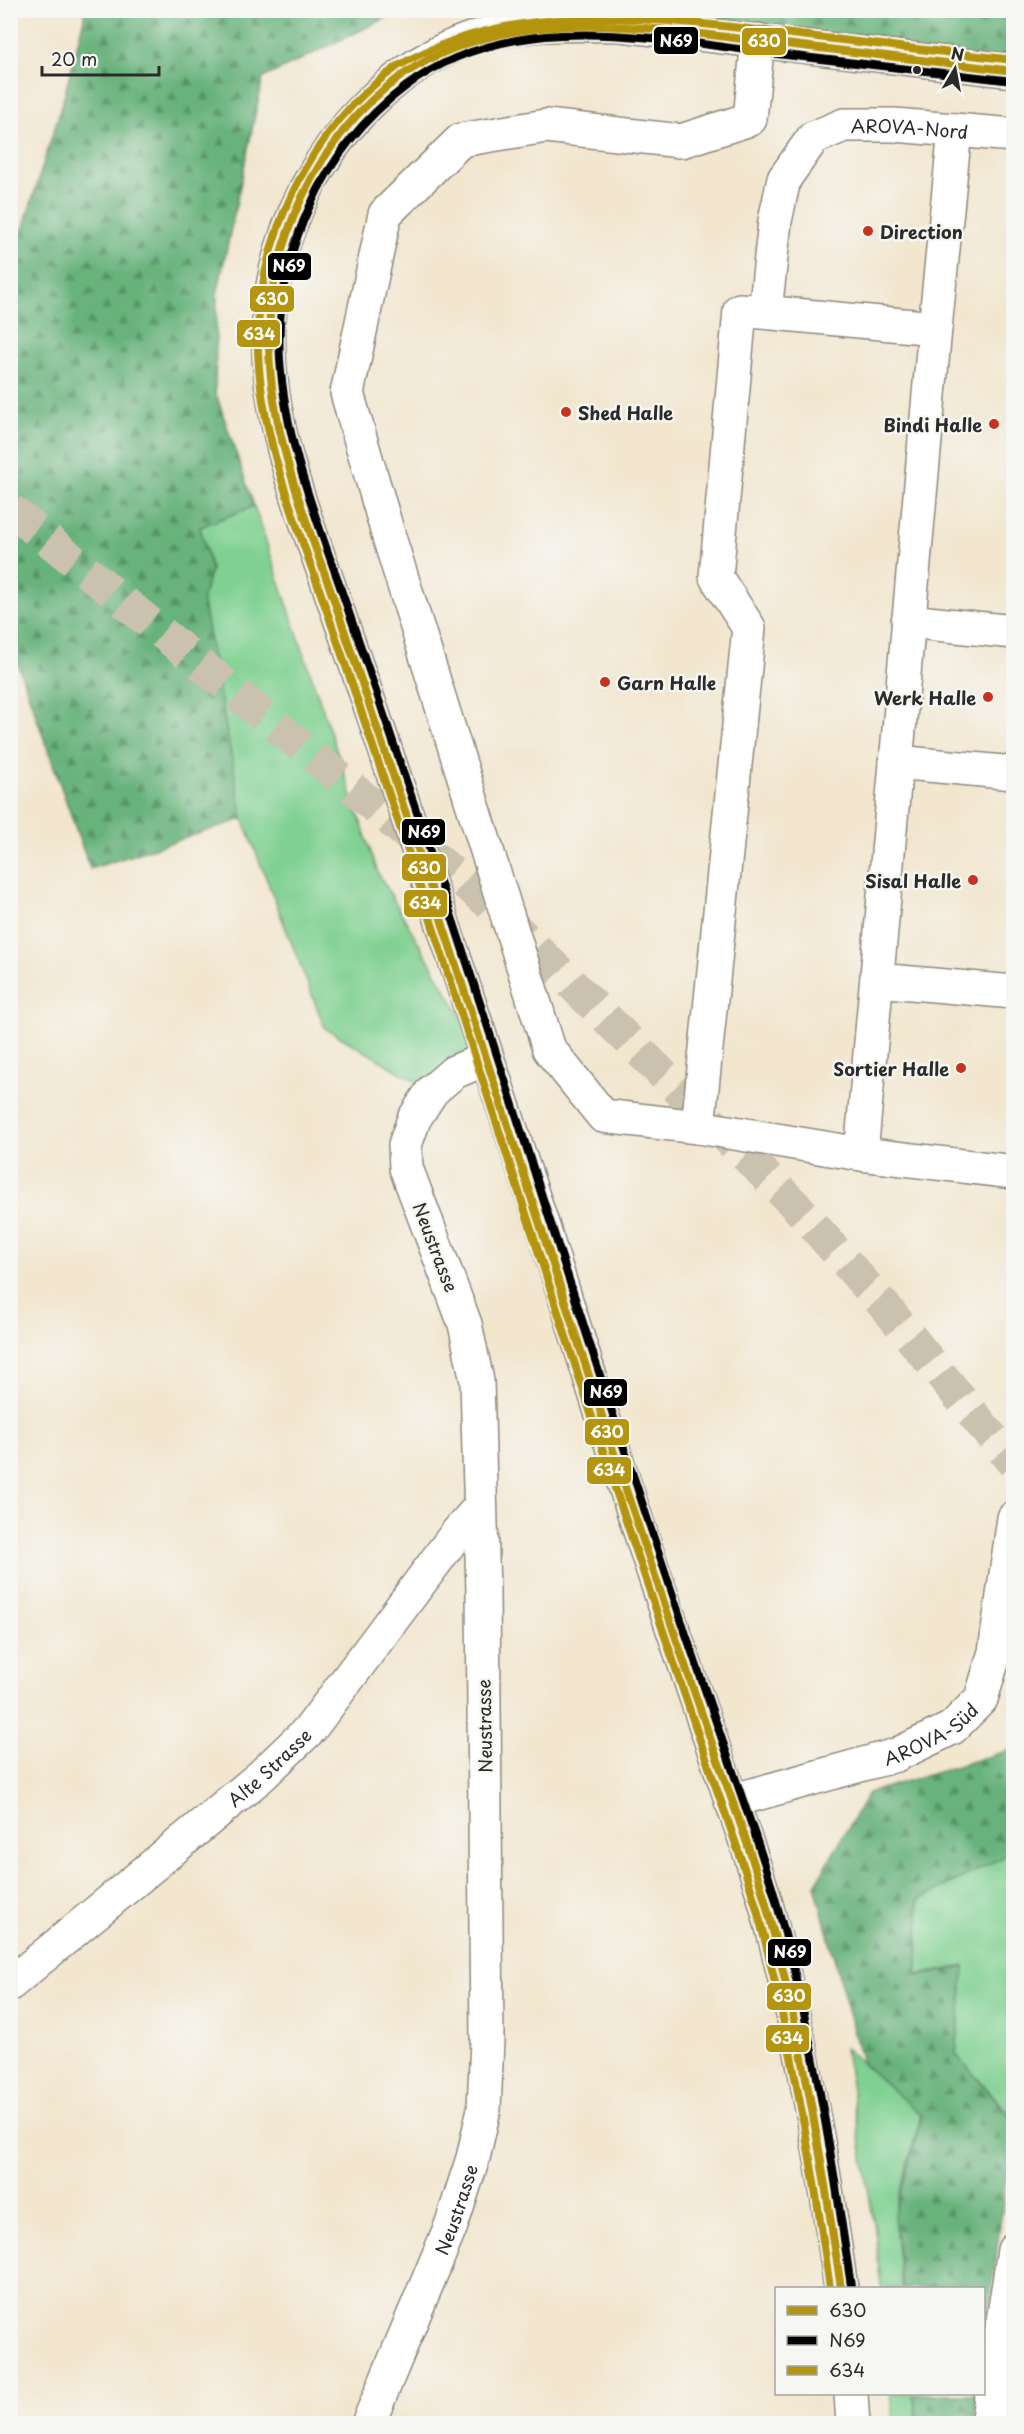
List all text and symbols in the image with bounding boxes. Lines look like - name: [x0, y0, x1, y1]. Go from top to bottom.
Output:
- line badge: N69: [653, 26, 699, 55]
- line badge: 630: [741, 27, 787, 56]
- text: N69: [659, 28, 693, 52]
- text: 630: [747, 28, 781, 52]
- scale bar: [42, 39, 159, 77]
- north arrow: [925, 39, 985, 99]
- text: N: [949, 40, 966, 66]
- text: 20 m: [51, 45, 97, 72]
- unlabelled marker: [911, 64, 923, 76]
- street label: AROVA-Nord: [851, 111, 969, 145]
- place label: Direction: [880, 218, 963, 245]
- marker: Direction: [861, 224, 875, 238]
- line badge: N69: [267, 252, 312, 281]
- text: N69: [272, 253, 306, 277]
- line badge: 630: [249, 285, 295, 313]
- text: 630: [255, 286, 289, 310]
- line badge: 634: [236, 319, 281, 348]
- text: 634: [243, 321, 275, 345]
- place label: Shed Halle: [578, 399, 673, 426]
- marker: Shed Halle: [559, 405, 573, 419]
- place label: Bindi Halle: [883, 411, 982, 438]
- marker: Bindi Halle: [987, 417, 1001, 431]
- place label: Garn Halle: [617, 669, 716, 696]
- marker: Garn Halle: [598, 675, 612, 689]
- place label: Werk Halle: [874, 684, 976, 711]
- marker: Werk Halle: [981, 690, 995, 704]
- line badge: N69: [401, 818, 446, 846]
- text: N69: [407, 819, 441, 843]
- line badge: 630: [401, 853, 447, 882]
- text: 630: [407, 855, 441, 879]
- place label: Sisal Halle: [865, 867, 961, 894]
- marker: Sisal Halle: [966, 873, 980, 887]
- line badge: 634: [403, 889, 448, 918]
- text: 634: [409, 890, 441, 914]
- place label: Sortier Halle: [833, 1055, 949, 1082]
- marker: Sortier Halle: [954, 1061, 968, 1075]
- street label: Neustrasse: [407, 1198, 465, 1296]
- line badge: N69: [583, 1378, 628, 1407]
- text: N69: [589, 1379, 623, 1403]
- line badge: 630: [584, 1418, 630, 1446]
- text: 630: [590, 1419, 624, 1443]
- line badge: 634: [586, 1456, 632, 1485]
- text: 634: [593, 1457, 625, 1481]
- street label: Neustrasse: [470, 1679, 498, 1773]
- street label: AROVA-Süd: [881, 1696, 984, 1771]
- street label: Alte Strasse: [221, 1721, 317, 1812]
- line badge: N69: [767, 1938, 812, 1967]
- text: N69: [773, 1939, 807, 1963]
- line badge: 630: [766, 1982, 812, 2011]
- text: 630: [772, 1983, 806, 2007]
- line badge: 634: [765, 2024, 810, 2053]
- text: 634: [771, 2025, 803, 2049]
- street label: Neustrasse: [427, 2161, 484, 2259]
- legend: [775, 2287, 985, 2395]
- text: 630: [829, 2296, 866, 2323]
- text: N69: [829, 2326, 866, 2353]
- text: 634: [829, 2356, 865, 2383]

